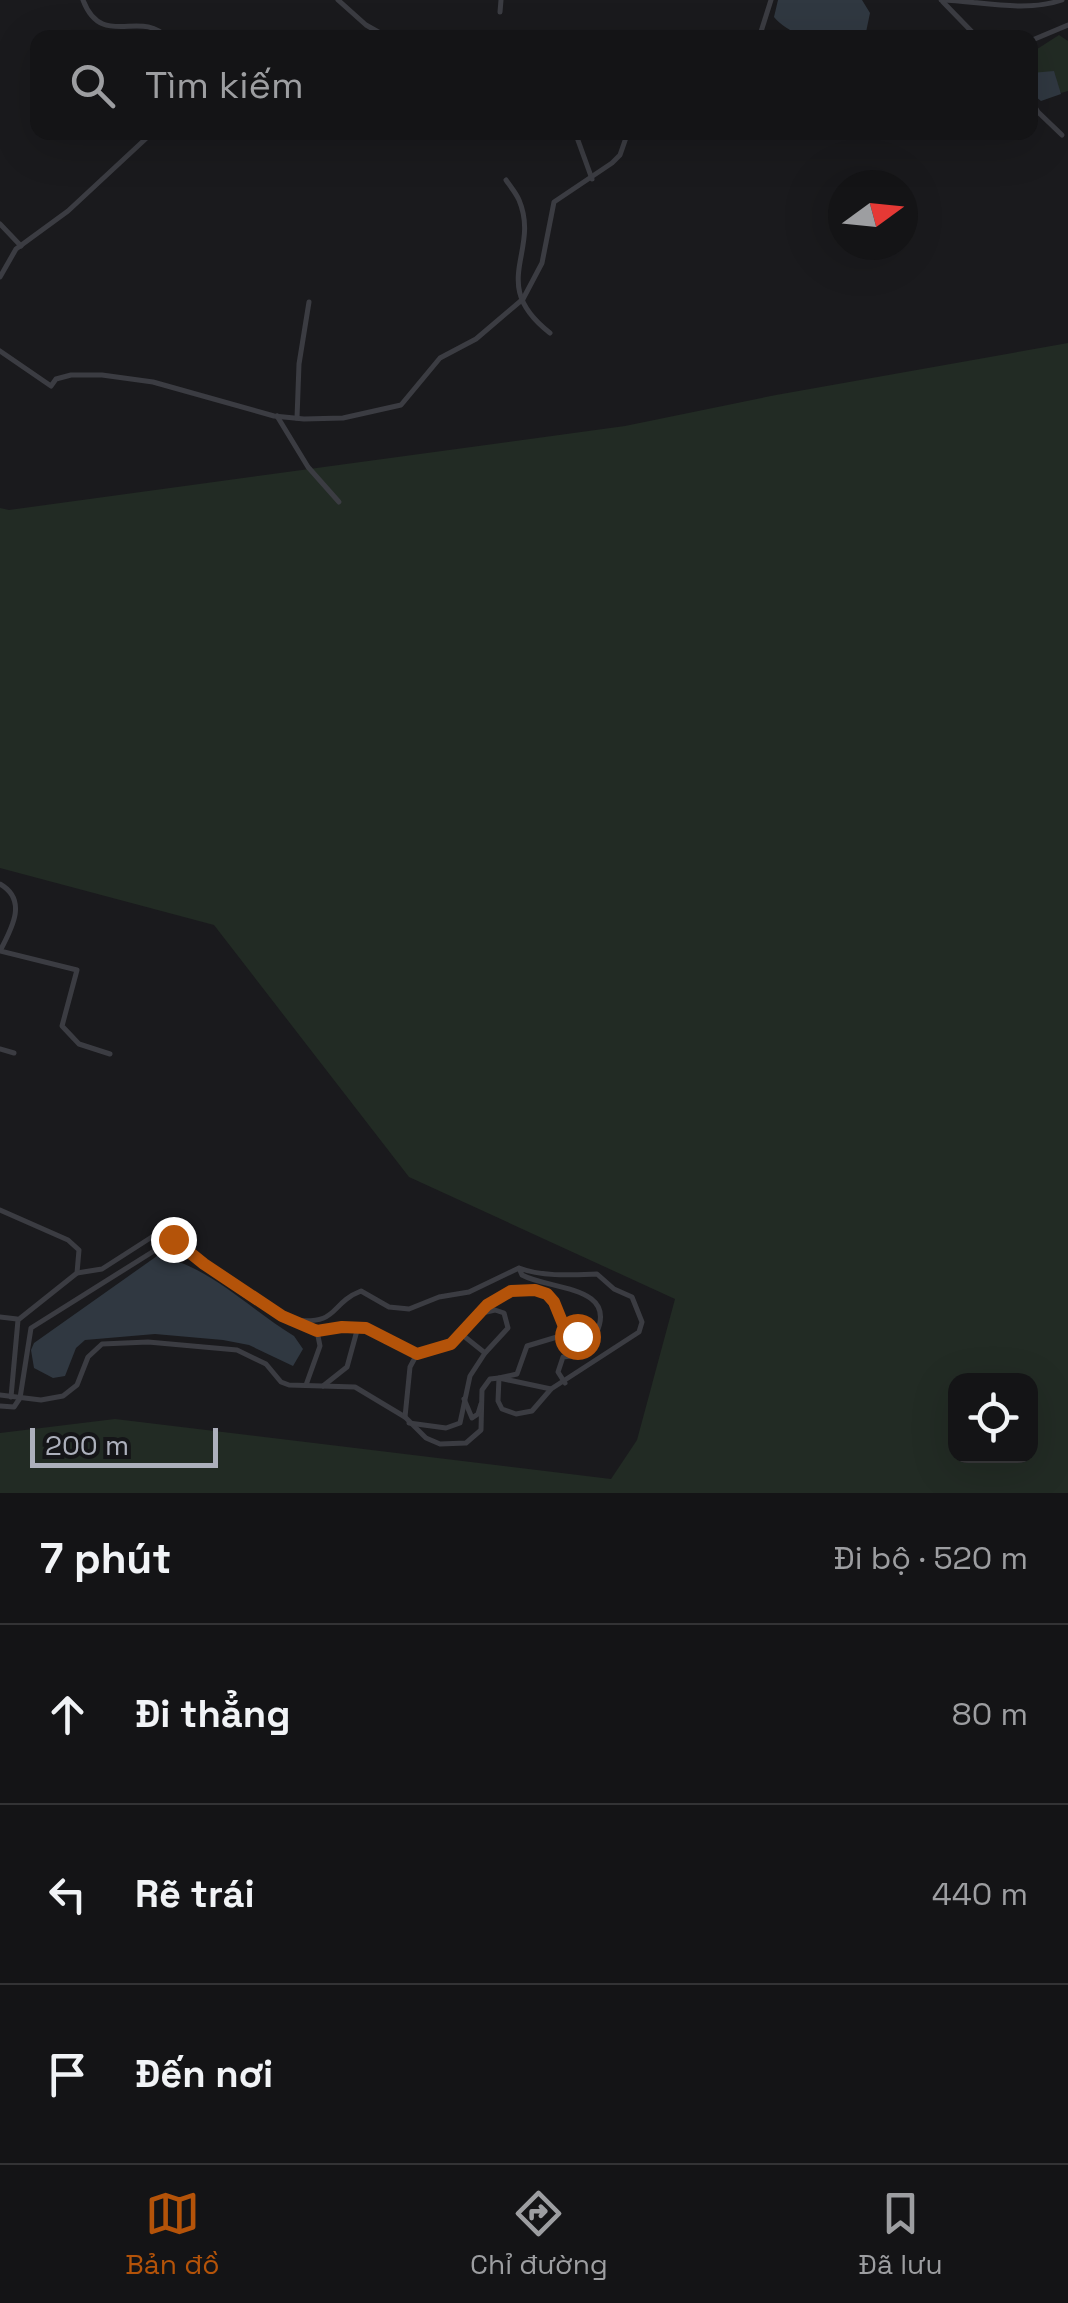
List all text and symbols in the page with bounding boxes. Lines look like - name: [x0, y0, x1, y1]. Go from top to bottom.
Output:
- search box: [30, 30, 1038, 140]
- icon: search: [65, 58, 120, 113]
- text: Tìm kiếm: [145, 61, 304, 109]
- north arrow: [828, 170, 918, 260]
- route end: [151, 1217, 197, 1263]
- route start: [555, 1314, 601, 1360]
- map controls: [948, 1373, 1038, 1463]
- button: locate: [948, 1373, 1038, 1463]
- scale bar: [30, 1423, 218, 1468]
- text: 200 m: [45, 1427, 129, 1463]
- text: 7 phút: [40, 1532, 171, 1585]
- text: Đi bộ · 520 m: [833, 1538, 1028, 1578]
- icon: ahead: [40, 1687, 95, 1742]
- text: Đi thẳng: [135, 1690, 290, 1738]
- text: 80 m: [952, 1694, 1028, 1734]
- icon: left: [40, 1867, 95, 1922]
- text: Rẽ trái: [135, 1870, 255, 1918]
- text: 440 m: [932, 1874, 1028, 1914]
- icon: arrive: [40, 2047, 95, 2102]
- text: Đến nơi: [135, 2050, 273, 2098]
- tab: Bản đồ: [125, 2186, 220, 2282]
- tab: Chỉ đường: [470, 2186, 608, 2282]
- tab: Đã lưu: [858, 2186, 943, 2282]

